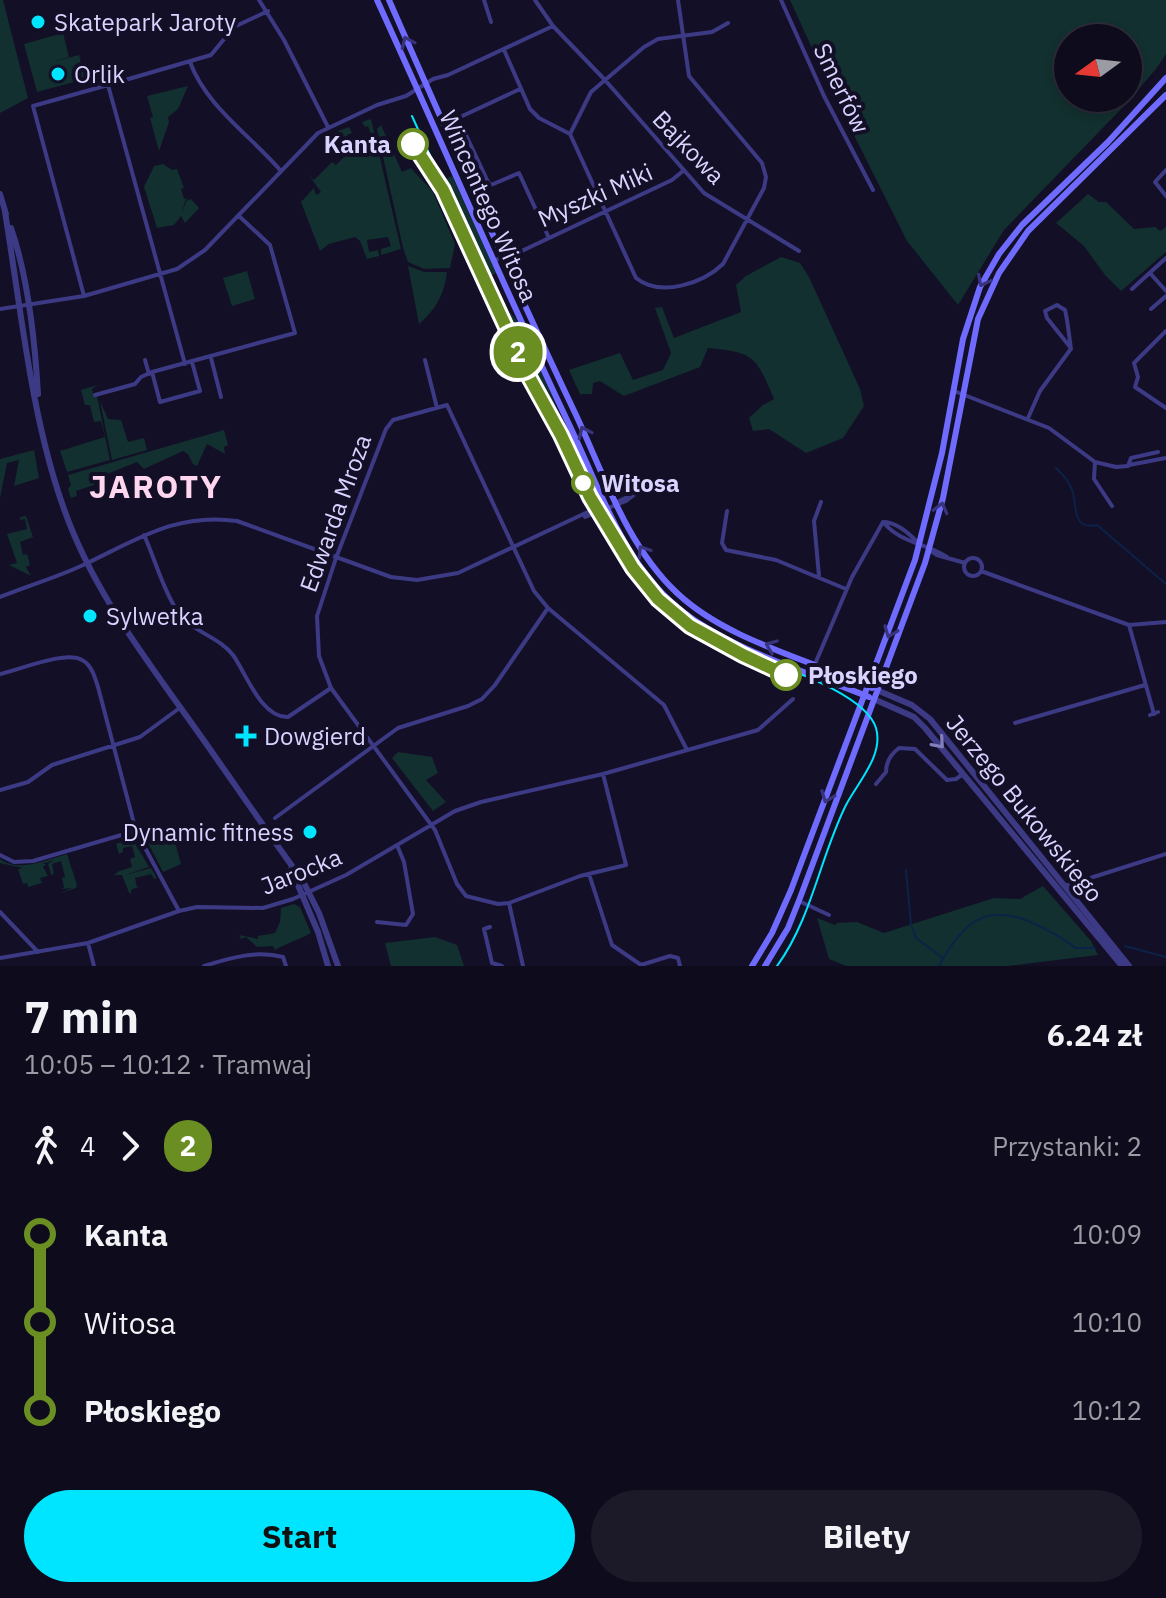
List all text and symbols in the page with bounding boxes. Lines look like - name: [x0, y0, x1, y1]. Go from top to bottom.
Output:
- place label: Skatepark Jaroty: [54, 6, 236, 38]
- marker: Skatepark Jaroty: [29, 13, 47, 31]
- north arrow: [1054, 24, 1142, 112]
- map controls: [1054, 24, 1142, 112]
- one-way arrow: [401, 36, 417, 51]
- street label: Smerfów: [806, 38, 878, 138]
- place label: Orlik: [74, 58, 125, 90]
- marker: Orlik: [49, 65, 67, 83]
- street label: Bajkowa: [646, 103, 732, 191]
- street label: Wincentego Witosa: [432, 105, 546, 307]
- place label: Kanta: [324, 128, 391, 160]
- marker: Kanta: [398, 129, 428, 159]
- street label: Myszki Miki: [533, 155, 657, 235]
- one-way arrow: [978, 273, 993, 287]
- line badge: 2: [492, 326, 544, 378]
- text: 2: [510, 333, 526, 370]
- one-way arrow: [578, 426, 594, 441]
- street label: Edwarda Mroza: [292, 430, 378, 596]
- district label: JAROTY: [89, 465, 223, 507]
- place label: Witosa: [601, 467, 680, 499]
- marker: Witosa: [572, 472, 594, 494]
- one-way arrow: [931, 501, 948, 515]
- one-way arrow: [637, 546, 652, 560]
- place label: Sylwetka: [106, 600, 204, 632]
- marker: Sylwetka: [81, 607, 99, 625]
- one-way arrow: [883, 624, 899, 638]
- one-way arrow: [765, 640, 779, 656]
- place label: Płoskiego: [808, 659, 918, 691]
- marker: Płoskiego: [771, 660, 801, 690]
- street label: Jerzego Bukowskiego: [939, 708, 1111, 908]
- place label: Dowgierd: [264, 720, 366, 752]
- marker: Dowgierd: [235, 725, 257, 747]
- one-way arrow: [929, 734, 944, 749]
- one-way arrow: [820, 789, 837, 803]
- place label: Dynamic fitness: [123, 816, 294, 848]
- marker: Dynamic fitness: [301, 823, 319, 841]
- street label: Jarocka: [256, 840, 346, 902]
- text: 7 min: [24, 988, 139, 1045]
- text: 6.24 zł: [1047, 1015, 1142, 1054]
- text: 10:05 – 10:12 · Tramwaj: [24, 1047, 312, 1081]
- icon: walk: [24, 1124, 68, 1168]
- icon: forward: [108, 1124, 152, 1168]
- text: 2: [180, 1127, 196, 1164]
- text: 4: [80, 1129, 96, 1163]
- text: Przystanki: 2: [992, 1129, 1142, 1163]
- text: Kanta: [84, 1215, 168, 1254]
- text: 10:09: [1072, 1217, 1142, 1251]
- text: Witosa: [84, 1303, 176, 1342]
- text: 10:10: [1072, 1305, 1142, 1339]
- text: Płoskiego: [84, 1391, 221, 1430]
- text: 10:12: [1072, 1393, 1142, 1427]
- button: Start: [24, 1490, 575, 1582]
- button: Bilety: [591, 1490, 1142, 1582]

